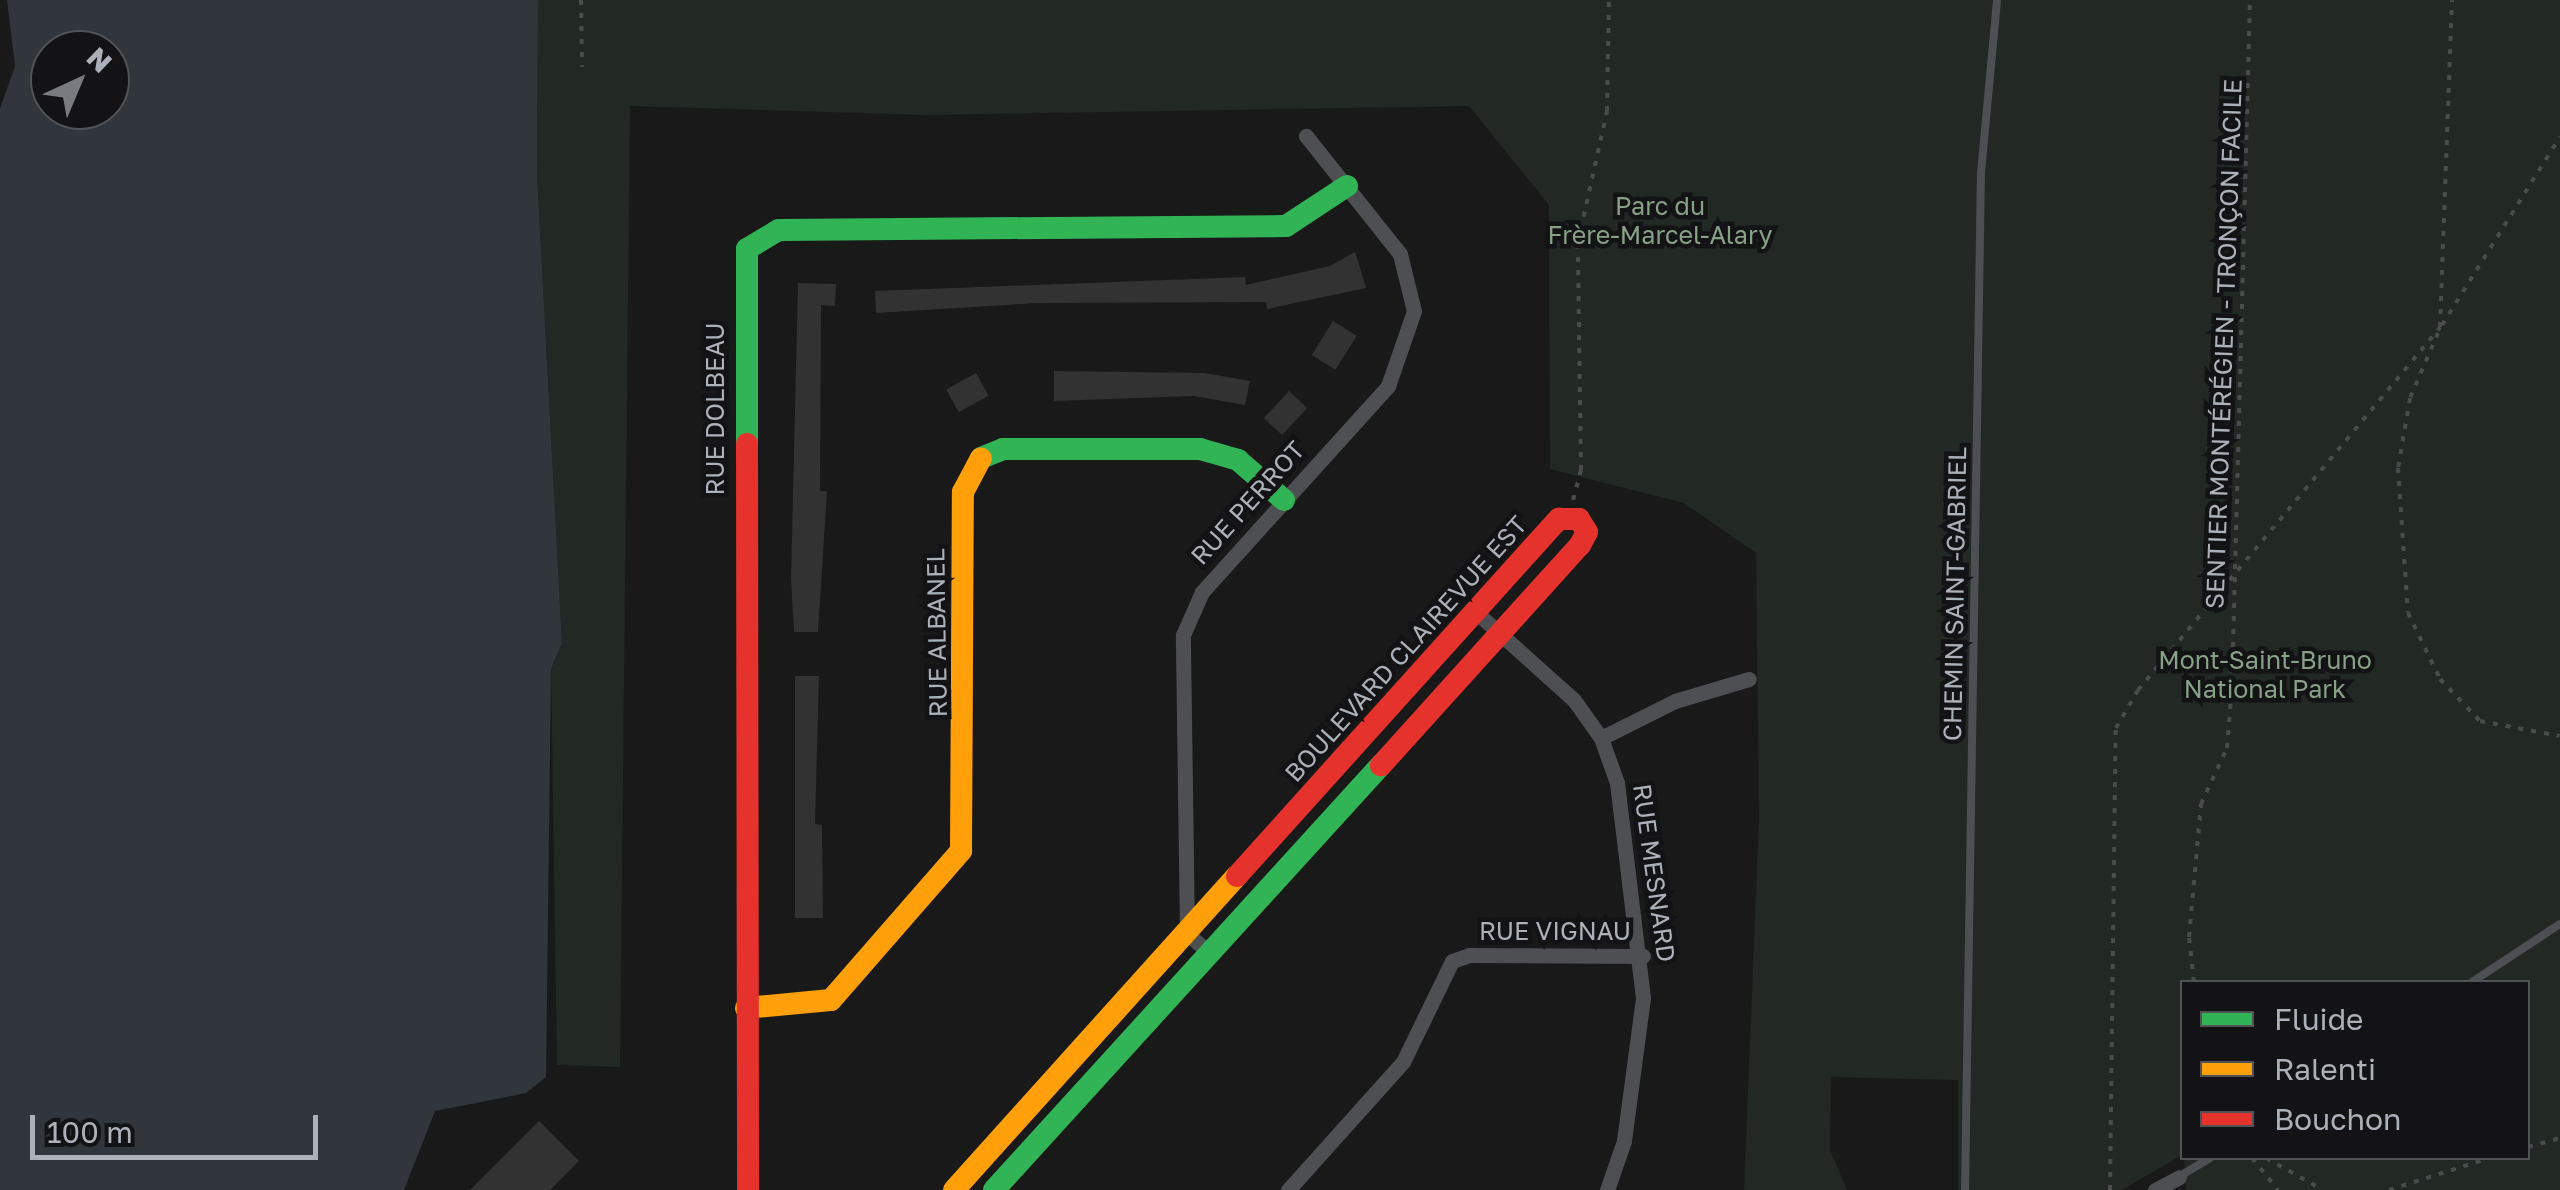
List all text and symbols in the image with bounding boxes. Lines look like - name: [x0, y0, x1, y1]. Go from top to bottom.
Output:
- north arrow: [30, 30, 130, 130]
- text: N: [81, 40, 119, 79]
- street label: SENTIER MONTÉRÉGIEN - TRONÇON FACILE: [2200, 78, 2248, 610]
- park label: Parc du Frère-Marcel-Alary: [1548, 192, 1772, 251]
- street label: RUE DOLBEAU: [700, 323, 730, 495]
- street label: RUE PERROT: [1185, 435, 1311, 571]
- street label: CHEMIN SAINT-GABRIEL: [1937, 447, 1973, 741]
- street label: BOULEVARD CLAIREVUE EST: [1279, 510, 1533, 788]
- street label: RUE ALBANEL: [921, 548, 953, 718]
- park label: Mont-Saint-Bruno National Park: [2158, 646, 2372, 705]
- street label: RUE MESNARD: [1627, 782, 1681, 964]
- street label: RUE VIGNAU: [1479, 916, 1631, 946]
- legend: [2180, 980, 2530, 1160]
- text: Fluide: [2274, 1001, 2364, 1037]
- text: Ralenti: [2274, 1051, 2376, 1087]
- scale bar: [35, 1095, 322, 1157]
- text: Bouchon: [2274, 1101, 2402, 1137]
- text: 100 m: [47, 1114, 133, 1150]

